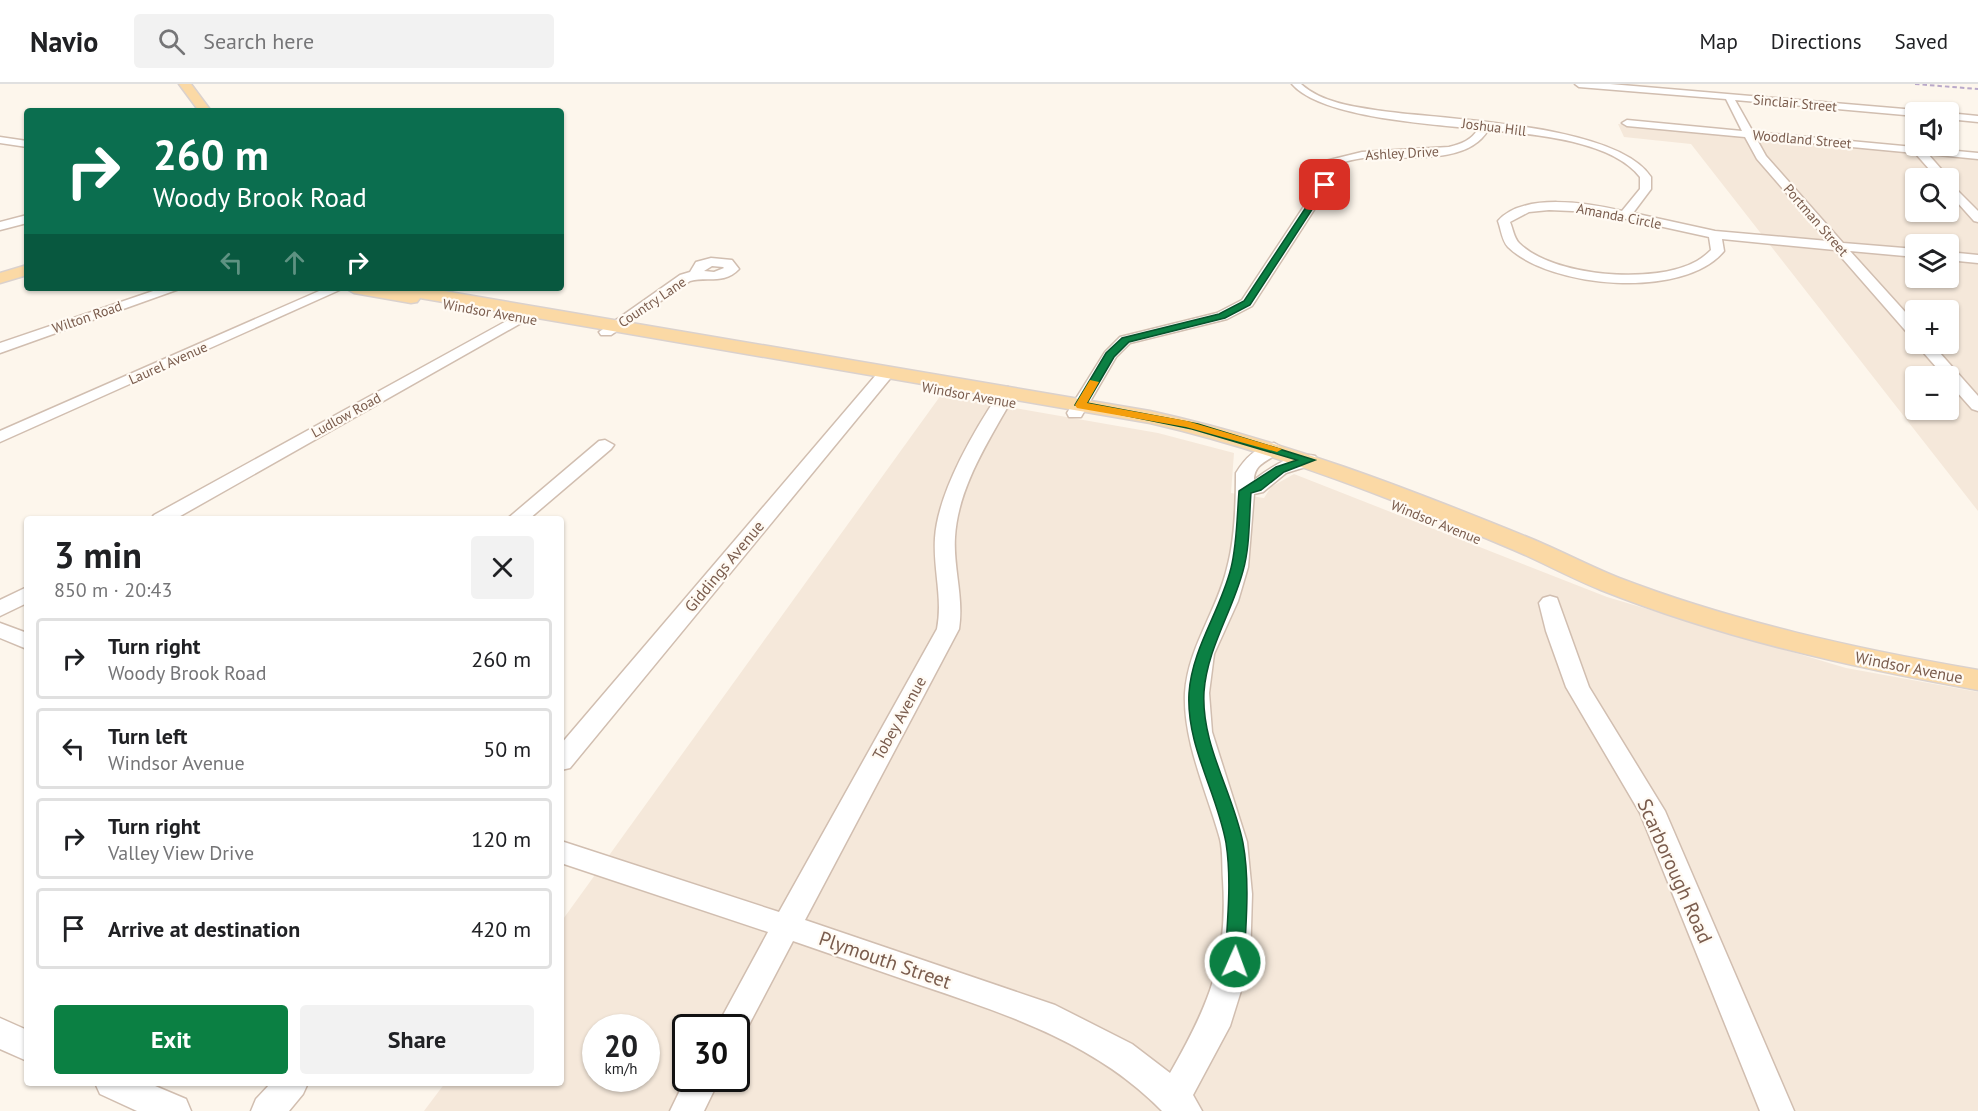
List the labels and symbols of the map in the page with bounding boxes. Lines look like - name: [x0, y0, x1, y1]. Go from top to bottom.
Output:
- street label: Sinclair Street: [1752, 90, 1838, 116]
- street label: Joshua Hill: [1460, 114, 1527, 140]
- street label: Woodland Street: [1752, 126, 1852, 152]
- street label: Ashley Drive: [1365, 142, 1439, 164]
- pin: [1299, 159, 1350, 210]
- street label: Portman Street: [1780, 180, 1853, 260]
- street label: Amanda Circle: [1575, 199, 1663, 233]
- street label: Country Lane: [615, 273, 689, 331]
- street label: Windsor Avenue: [441, 295, 539, 329]
- street label: Wilton Road: [50, 297, 124, 337]
- street label: Laurel Avenue: [126, 338, 210, 388]
- street label: Windsor Avenue: [920, 378, 1018, 412]
- street label: Ludlow Road: [308, 389, 384, 441]
- street label: Windsor Avenue: [1388, 496, 1484, 548]
- street label: Giddings Avenue: [680, 516, 768, 616]
- street label: Windsor Avenue: [1853, 647, 1965, 687]
- street label: Tobey Avenue: [868, 673, 930, 763]
- street label: Scarborough Road: [1631, 795, 1719, 947]
- street label: Plymouth Street: [815, 925, 955, 995]
- position arrow: [1203, 930, 1267, 994]
- speed limit sign: 30: [672, 1014, 750, 1092]

